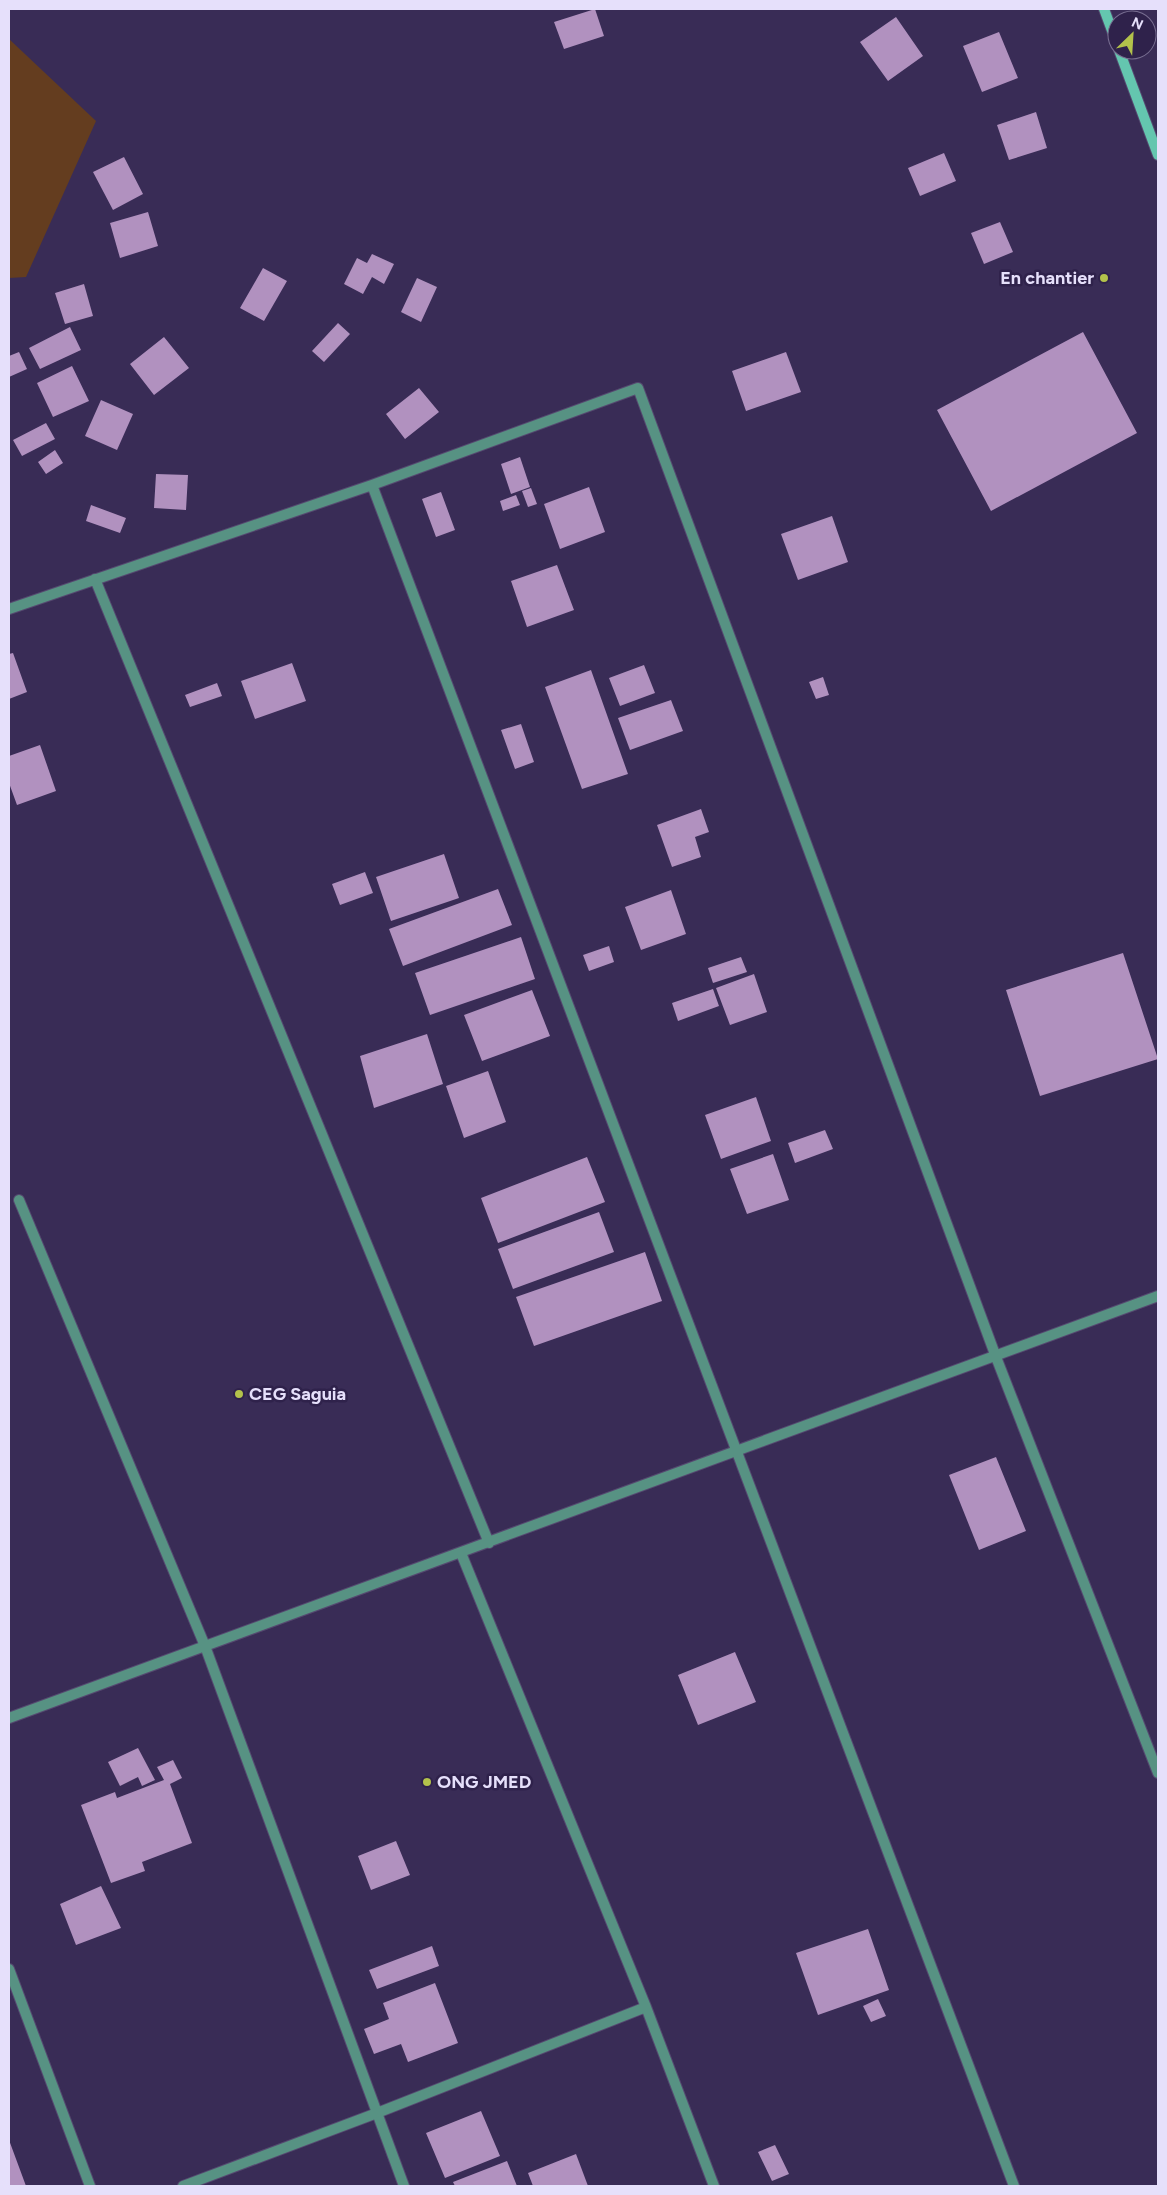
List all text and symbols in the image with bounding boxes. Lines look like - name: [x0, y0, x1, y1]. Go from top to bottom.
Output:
- north arrow: [1107, 10, 1157, 60]
- text: N: [1129, 14, 1146, 34]
- place label: En chantier: [1000, 267, 1094, 289]
- marker: En chantier: [1098, 272, 1110, 284]
- place label: CEG Saguia: [249, 1383, 346, 1405]
- marker: CEG Saguia: [233, 1388, 245, 1400]
- place label: ONG JMED: [437, 1771, 531, 1793]
- marker: ONG JMED: [421, 1776, 433, 1788]

